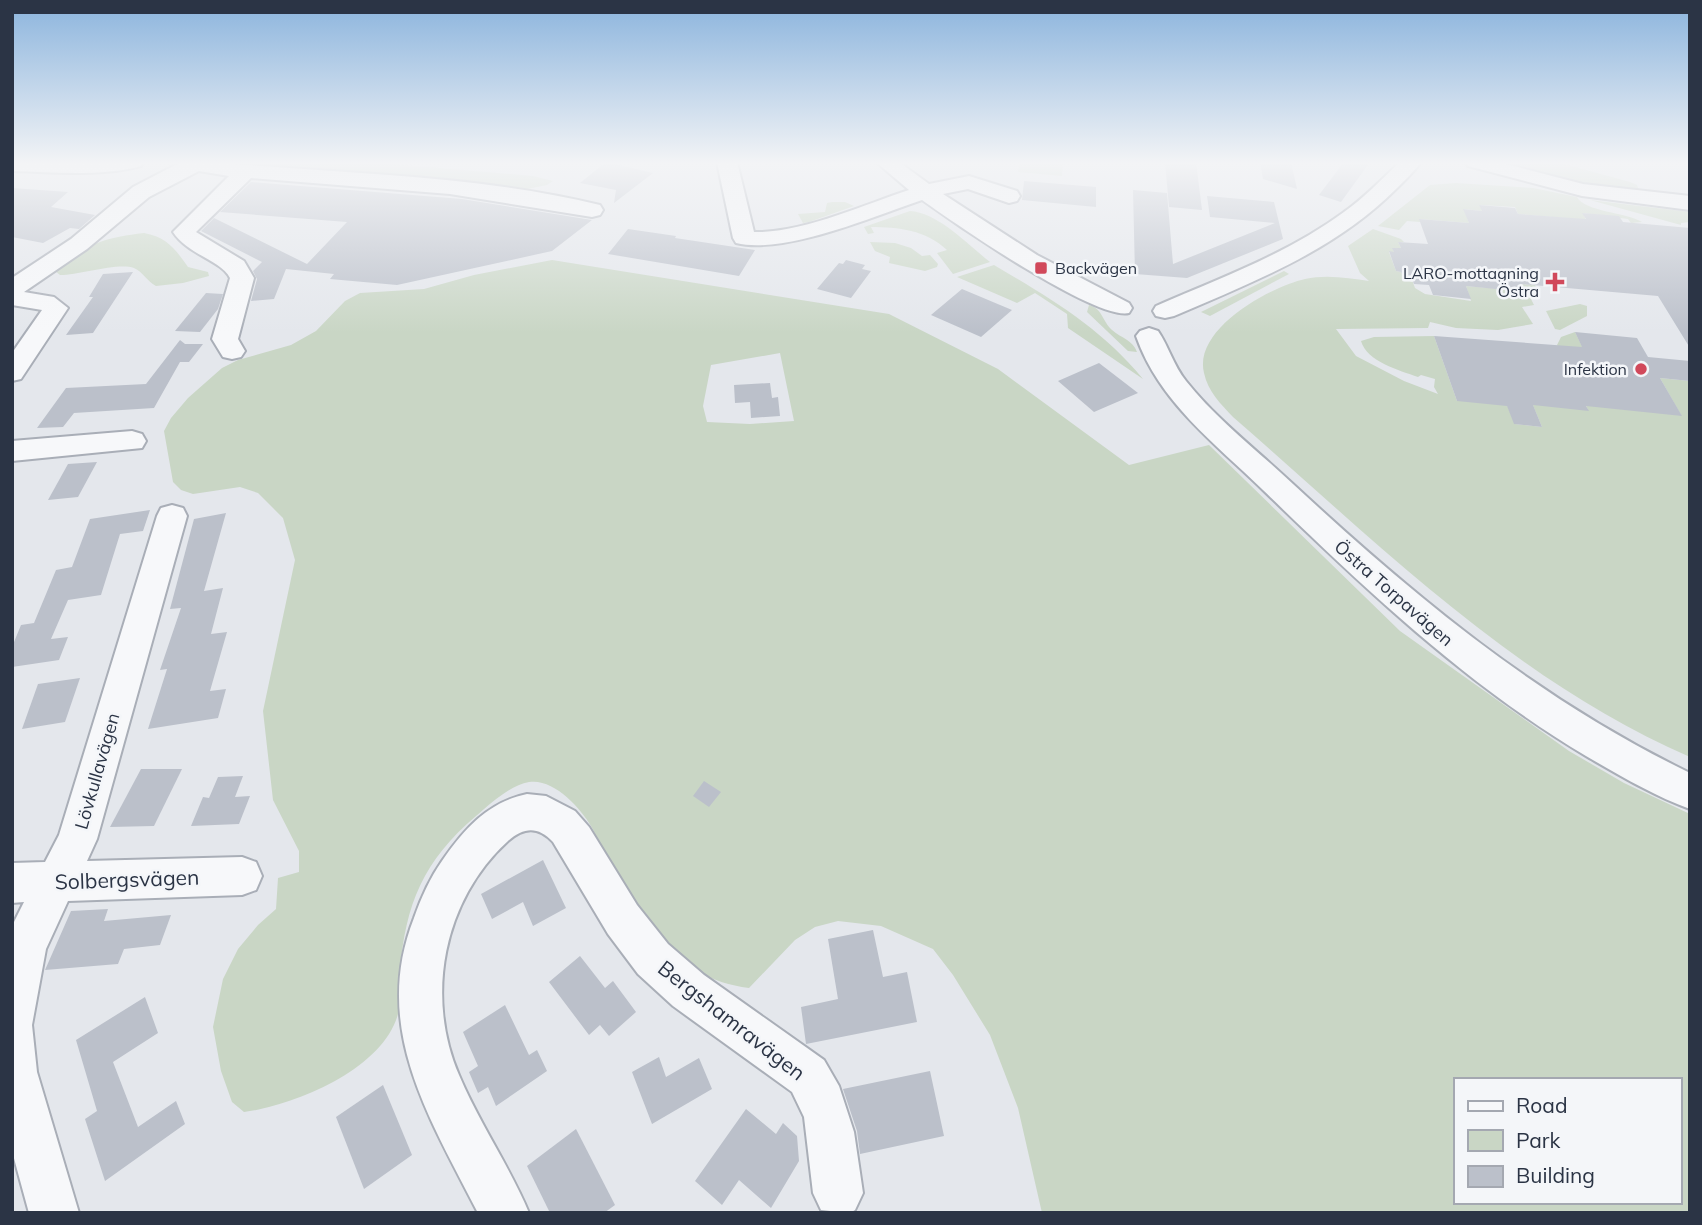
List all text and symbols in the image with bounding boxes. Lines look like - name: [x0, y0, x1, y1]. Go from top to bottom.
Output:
- place label: Backvägen: [1055, 258, 1137, 278]
- marker: Backvägen: [1033, 260, 1049, 276]
- place label: LARO-mottagning Östra: [1403, 263, 1539, 301]
- marker: LARO-mottagning Östra: [1545, 272, 1565, 292]
- place label: Infektion: [1564, 359, 1627, 379]
- marker: Infektion: [1633, 361, 1649, 377]
- street label: Östra Torpavägen: [1330, 535, 1458, 651]
- street label: Lövkullavägen: [69, 710, 125, 832]
- street label: Solbergsvägen: [54, 863, 200, 895]
- street label: Bergshamravägen: [653, 954, 811, 1086]
- legend: [1454, 1078, 1681, 1204]
- text: Road: [1516, 1092, 1567, 1118]
- text: Park: [1516, 1127, 1560, 1153]
- text: Building: [1516, 1162, 1595, 1188]

